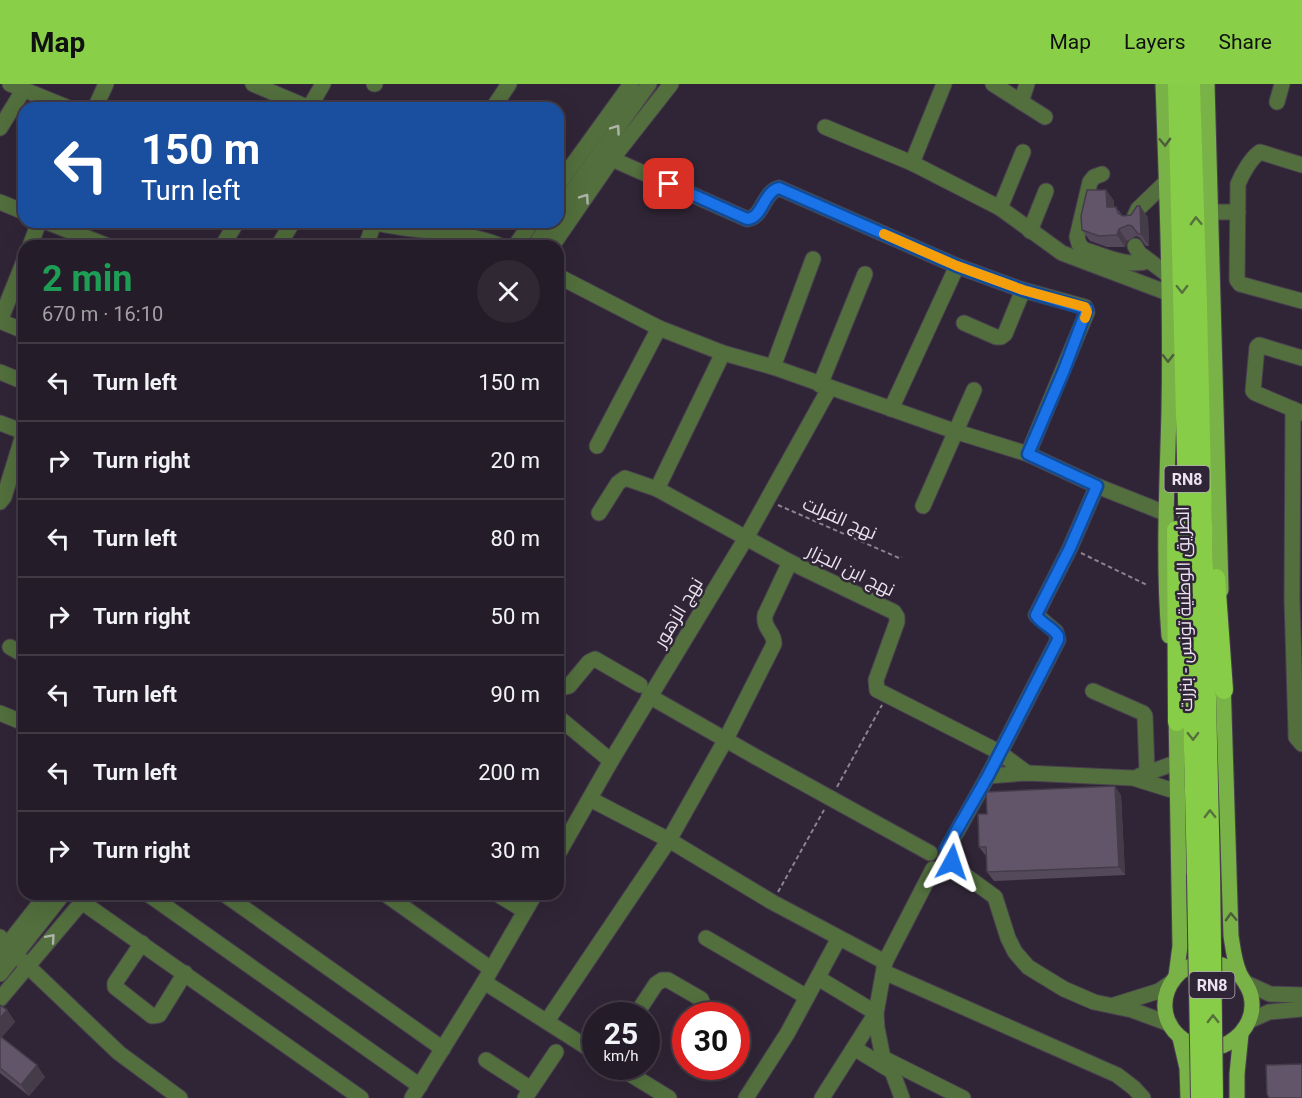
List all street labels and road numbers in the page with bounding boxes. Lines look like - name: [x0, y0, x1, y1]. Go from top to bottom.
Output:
- road number: RN8: [1164, 466, 1210, 492]
- street label: نهج الفرلت: [799, 492, 880, 545]
- street label: الطريق الوطنية تونس - بنزرت: [1172, 506, 1198, 712]
- street label: نهج ابن الجزار: [802, 539, 898, 602]
- street label: نهج الزهور: [649, 574, 709, 652]
- road number: RN8: [1190, 972, 1234, 998]

